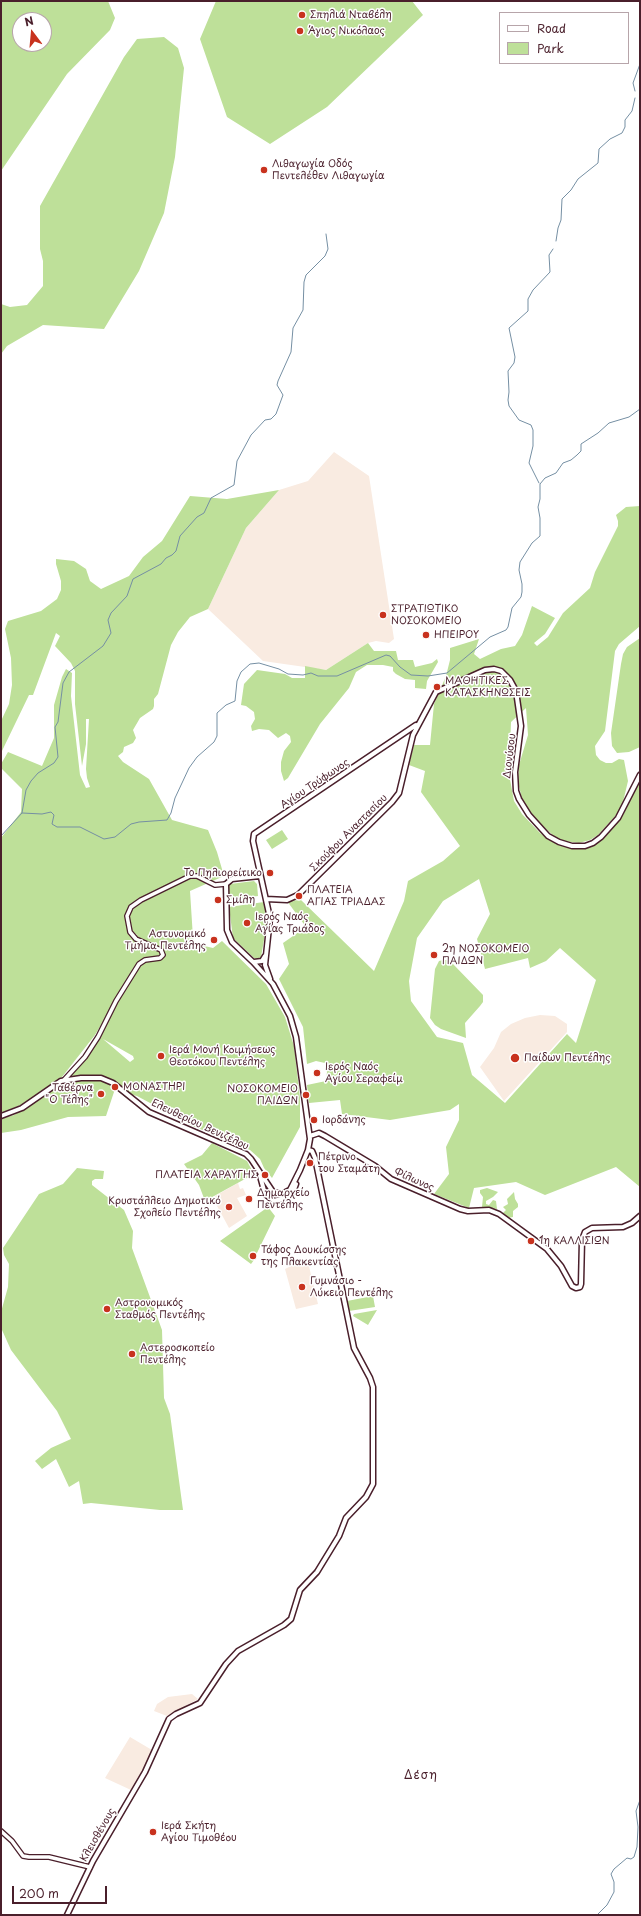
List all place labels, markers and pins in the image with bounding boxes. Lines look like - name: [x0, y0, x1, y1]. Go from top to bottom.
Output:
- place label: Σπηλιά Νταβέλη: [310, 9, 392, 21]
- marker: Σπηλιά Νταβέλη: [297, 10, 307, 20]
- place label: Άγιος Νικόλαος: [308, 25, 385, 37]
- marker: Άγιος Νικόλαος: [295, 26, 305, 36]
- place label: Λιθαγωγία Οδός Πεντελέθεν Λιθαγωγία: [272, 158, 385, 182]
- marker: Λιθαγωγία Οδός Πεντελέθεν Λιθαγωγία: [259, 165, 269, 175]
- place label: ΣΤΡΑΤΙΩΤΙΚΟ ΝΟΣΟΚΟΜΕΙΟ: [391, 603, 462, 626]
- marker: ΣΤΡΑΤΙΩΤΙΚΟ ΝΟΣΟΚΟΜΕΙΟ: [378, 610, 388, 620]
- place label: ΗΠΕΙΡΟΥ: [434, 629, 479, 641]
- marker: ΗΠΕΙΡΟΥ: [421, 630, 431, 640]
- place label: ΜΑΘΗΤΙΚΕΣ ΚΑΤΑΣΚΗΝΏΣΕΙΣ: [445, 675, 531, 698]
- marker: ΜΑΘΗΤΙΚΕΣ ΚΑΤΑΣΚΗΝΏΣΕΙΣ: [432, 682, 442, 692]
- place label: Το Πηλιορείτικο: [183, 867, 262, 879]
- marker: Το Πηλιορείτικο: [265, 868, 275, 878]
- place label: ΠΛΑΤΕΙΑ ΑΓΙΑΣ ΤΡΙΑΔΑΣ: [307, 884, 385, 908]
- marker: ΠΛΑΤΕΙΑ ΑΓΙΑΣ ΤΡΙΑΔΑΣ: [294, 891, 304, 901]
- place label: Σμίλη: [226, 894, 255, 906]
- marker: Σμίλη: [213, 895, 223, 905]
- place label: Ιερός Ναός Αγίας Τριάδος: [255, 911, 325, 934]
- marker: Ιερός Ναός Αγίας Τριάδος: [242, 918, 252, 928]
- place label: Αστυνομικό Τμήμα Πεντέλης: [125, 928, 206, 952]
- marker: Αστυνομικό Τμήμα Πεντέλης: [209, 935, 219, 945]
- place label: 2η ΝΟΣΟΚΟΜΕΙΟ ΠΑΙΔΩΝ: [442, 943, 529, 966]
- marker: 2η ΝΟΣΟΚΟΜΕΙΟ ΠΑΙΔΩΝ: [429, 950, 439, 960]
- place label: Ιερά Μονή Κοιμήσεως Θεοτόκου Πεντέλης: [169, 1044, 275, 1068]
- marker: Ιερά Μονή Κοιμήσεως Θεοτόκου Πεντέλης: [156, 1051, 166, 1061]
- marker: Παίδων Πεντέλης: [509, 1052, 521, 1064]
- place label: Παίδων Πεντέλης: [524, 1052, 610, 1064]
- place label: Ιερός Ναός Αγίου Σεραφείμ: [325, 1061, 403, 1084]
- marker: Ιερός Ναός Αγίου Σεραφείμ: [312, 1068, 322, 1078]
- place label: ΜΟΝΑΣΤΗΡΙ: [123, 1081, 185, 1093]
- place label: Ταβέρνα "Ο Τέλης": [45, 1082, 93, 1106]
- marker: ΜΟΝΑΣΤΗΡΙ: [110, 1082, 120, 1092]
- place label: ΝΟΣΟΚΟΜΕΙΟ ΠΑΙΔΩΝ: [227, 1083, 298, 1106]
- marker: Ταβέρνα "Ο Τέλης": [96, 1089, 106, 1099]
- marker: ΝΟΣΟΚΟΜΕΙΟ ΠΑΙΔΩΝ: [301, 1090, 311, 1100]
- place label: Ιορδάνης: [322, 1114, 366, 1126]
- marker: Ιορδάνης: [309, 1115, 319, 1125]
- place label: Πέτρινο του Σταμάτη: [318, 1151, 380, 1174]
- marker: Πέτρινο του Σταμάτη: [305, 1158, 315, 1168]
- place label: ΠΛΑΤΕΙΑ ΧΑΡΑΥΓΗΣ: [155, 1169, 257, 1181]
- marker: ΠΛΑΤΕΙΑ ΧΑΡΑΥΓΗΣ: [260, 1170, 270, 1180]
- place label: Δημαρχείο Πεντέλης: [257, 1187, 310, 1210]
- marker: Δημαρχείο Πεντέλης: [244, 1194, 254, 1204]
- place label: Κρυστάλλειο Δημοτικό Σχολείο Πεντέλης: [108, 1195, 221, 1218]
- marker: Κρυστάλλειο Δημοτικό Σχολείο Πεντέλης: [224, 1202, 234, 1212]
- place label: 1η ΚΑΛΛΙΣΙΩΝ: [539, 1235, 609, 1247]
- marker: 1η ΚΑΛΛΙΣΙΩΝ: [526, 1236, 536, 1246]
- place label: Τάφος Δουκίσσης της Πλακεντίας: [261, 1244, 346, 1268]
- marker: Τάφος Δουκίσσης της Πλακεντίας: [248, 1251, 258, 1261]
- place label: Γυμνάσιο - Λύκειο Πεντέλης: [310, 1275, 393, 1298]
- marker: Γυμνάσιο - Λύκειο Πεντέλης: [297, 1282, 307, 1292]
- place label: Αστρονομικός Σταθμός Πεντέλης: [115, 1297, 205, 1320]
- marker: Αστρονομικός Σταθμός Πεντέλης: [102, 1304, 112, 1314]
- place label: Αστεροσκοπείο Πεντέλης: [140, 1342, 215, 1366]
- marker: Αστεροσκοπείο Πεντέλης: [127, 1349, 137, 1359]
- place label: Ιερά Σκήτη Αγίου Τιμοθέου: [161, 1820, 237, 1844]
- marker: Ιερά Σκήτη Αγίου Τιμοθέου: [148, 1827, 158, 1837]

